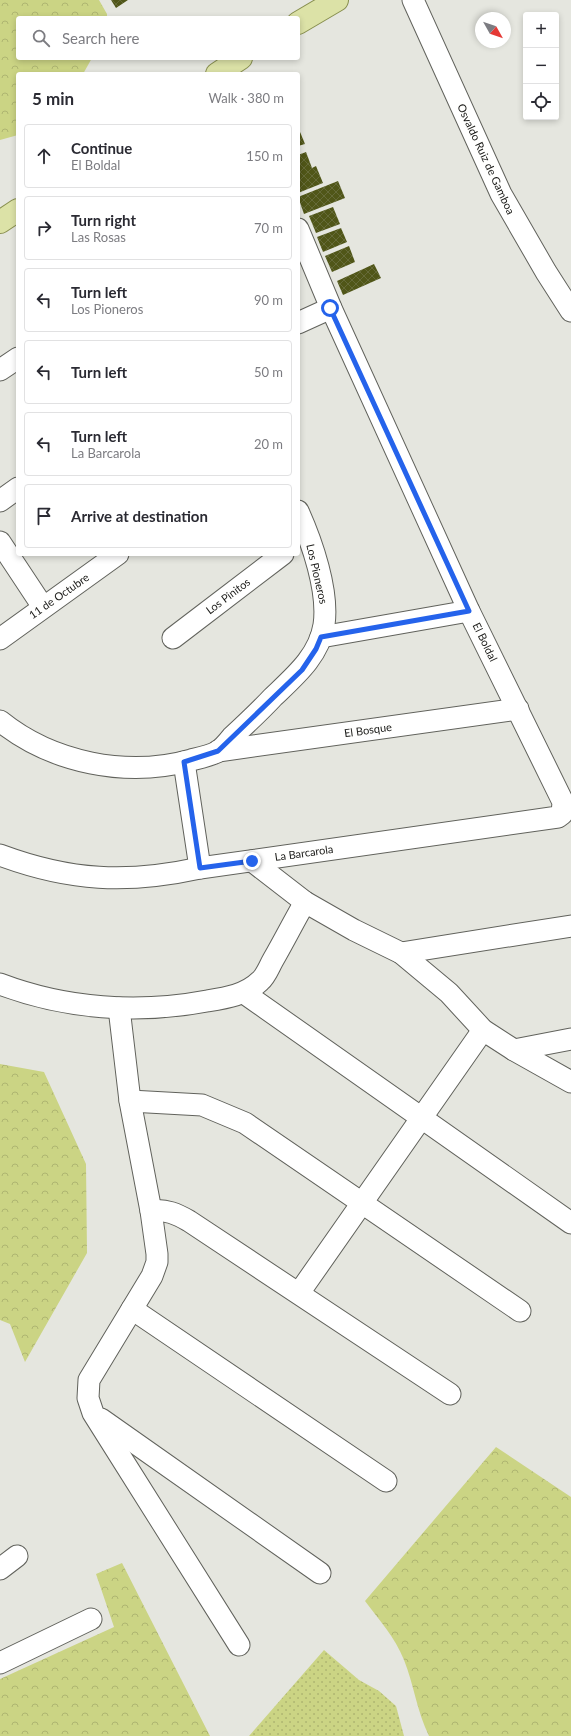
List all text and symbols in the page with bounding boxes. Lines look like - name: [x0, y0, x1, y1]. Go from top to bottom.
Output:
- north arrow: [475, 12, 511, 48]
- map controls: [523, 12, 559, 120]
- button: +: [523, 12, 559, 48]
- search box: [16, 16, 300, 60]
- icon: search: [30, 27, 52, 49]
- text: Search here: [62, 29, 139, 47]
- button: −: [523, 48, 559, 84]
- button: locate: [523, 84, 559, 120]
- text: 5 min: [32, 88, 74, 109]
- text: Walk · 380 m: [208, 90, 284, 106]
- street label: Osvaldo Ruiz de Gamboa: [455, 101, 518, 216]
- text: Continue: [71, 139, 132, 157]
- icon: ahead: [33, 145, 55, 167]
- text: 150 m: [246, 148, 283, 164]
- text: El Boldal: [71, 157, 120, 173]
- text: Turn right: [71, 211, 136, 229]
- icon: right: [33, 217, 55, 239]
- text: 70 m: [254, 220, 283, 236]
- text: Las Rosas: [71, 229, 126, 245]
- text: Turn left: [71, 283, 127, 301]
- icon: left: [33, 289, 55, 311]
- text: 90 m: [254, 292, 283, 308]
- route start: [321, 299, 339, 317]
- text: Los Pioneros: [71, 301, 143, 317]
- icon: left: [33, 361, 55, 383]
- text: Turn left: [71, 363, 127, 381]
- text: 50 m: [254, 364, 283, 380]
- text: Turn left: [71, 427, 127, 445]
- icon: left: [33, 433, 55, 455]
- text: 20 m: [254, 436, 283, 452]
- text: La Barcarola: [71, 445, 141, 461]
- icon: arrive: [33, 505, 55, 527]
- text: Arrive at destination: [71, 507, 208, 525]
- street label: Los Pioneros: [304, 543, 331, 605]
- street label: 11 de Octubre: [26, 570, 91, 621]
- street label: Los Pinitos: [203, 575, 253, 616]
- street label: El Boldal: [470, 620, 500, 663]
- street label: El Bosque: [343, 720, 393, 739]
- street label: La Barcarola: [274, 842, 334, 863]
- route end: [243, 852, 261, 870]

